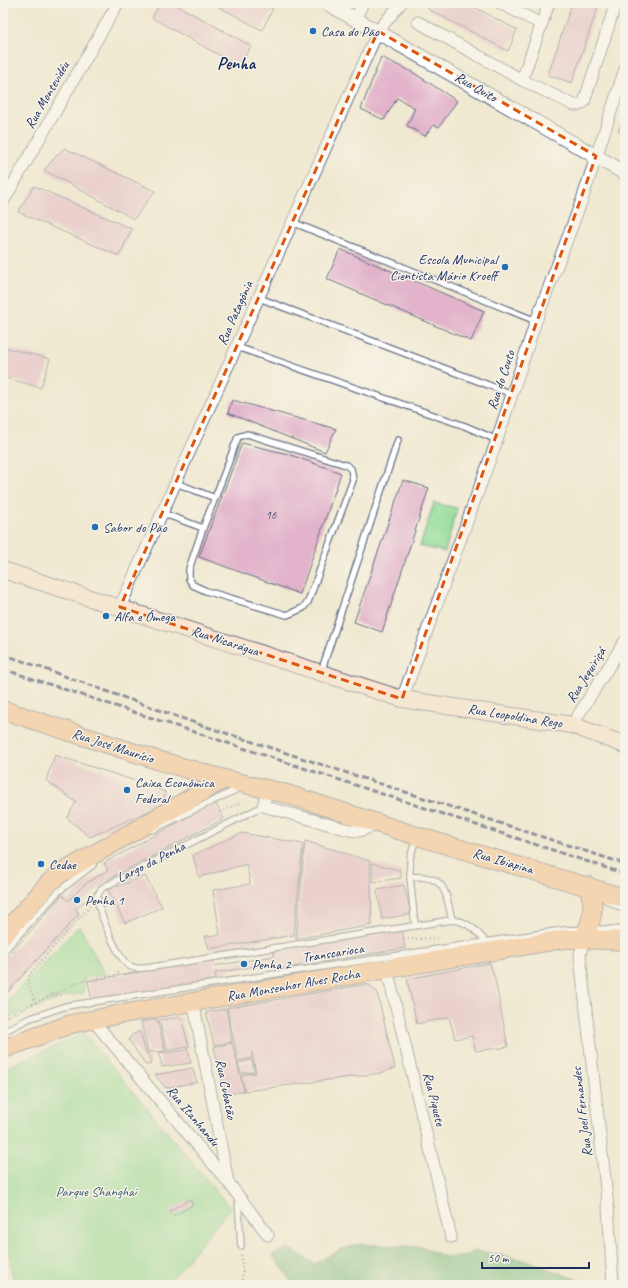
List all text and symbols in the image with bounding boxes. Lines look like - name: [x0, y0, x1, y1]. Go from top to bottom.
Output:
- place label: Casa do Pão: [321, 23, 380, 40]
- marker: Casa do Pão: [308, 26, 318, 36]
- district label: Penha: [217, 52, 257, 74]
- street label: Rua Montevidéu: [21, 58, 73, 131]
- street label: Rua Quito: [452, 68, 502, 107]
- place label: Escola Municipal Cientista Mário Kroeff: [390, 251, 500, 284]
- marker: Escola Municipal Cientista Mário Kroeff: [500, 262, 510, 272]
- street label: Rua Patagônia: [213, 277, 257, 348]
- street label: Rua do Couto: [483, 347, 519, 412]
- house number: 16: [266, 507, 277, 523]
- place label: Sabor do Pão: [103, 519, 168, 536]
- marker: Sabor do Pão: [90, 522, 100, 532]
- place label: Alfa e Ômega: [114, 608, 176, 625]
- marker: Alfa e Ômega: [101, 611, 111, 621]
- street label: Rua Nicarágua: [189, 622, 262, 660]
- street label: Rua Jequiriçá: [562, 643, 611, 706]
- street label: Rua Leopoldina Rego: [467, 700, 564, 732]
- street label: Rua José Maurício: [70, 725, 158, 768]
- place label: Caixa Econômica Federal: [135, 774, 215, 807]
- marker: Caixa Econômica Federal: [122, 785, 132, 795]
- street label: Largo da Penha: [114, 837, 189, 886]
- street label: Rua Ibiapina: [471, 844, 536, 878]
- place label: Cedae: [49, 856, 77, 873]
- marker: Cedae: [36, 859, 46, 869]
- place label: Penha 1: [85, 892, 124, 909]
- marker: Penha 1: [72, 895, 82, 905]
- street label: Transcarioca: [301, 940, 366, 966]
- place label: Penha 2: [252, 956, 292, 973]
- marker: Penha 2: [239, 959, 249, 969]
- street label: Rua Monsenhor Alves Rocha: [225, 965, 362, 1005]
- street label: Rua Cubatão: [212, 1057, 240, 1122]
- street label: Rua Joel Fernandes: [568, 1065, 596, 1158]
- street label: Rua Piquete: [419, 1070, 449, 1129]
- street label: Rua Itanhandu: [163, 1083, 224, 1150]
- park label: Parque Shanghai: [56, 1183, 139, 1200]
- scale bar: [482, 1244, 589, 1270]
- text: 50 m: [488, 1250, 510, 1266]

